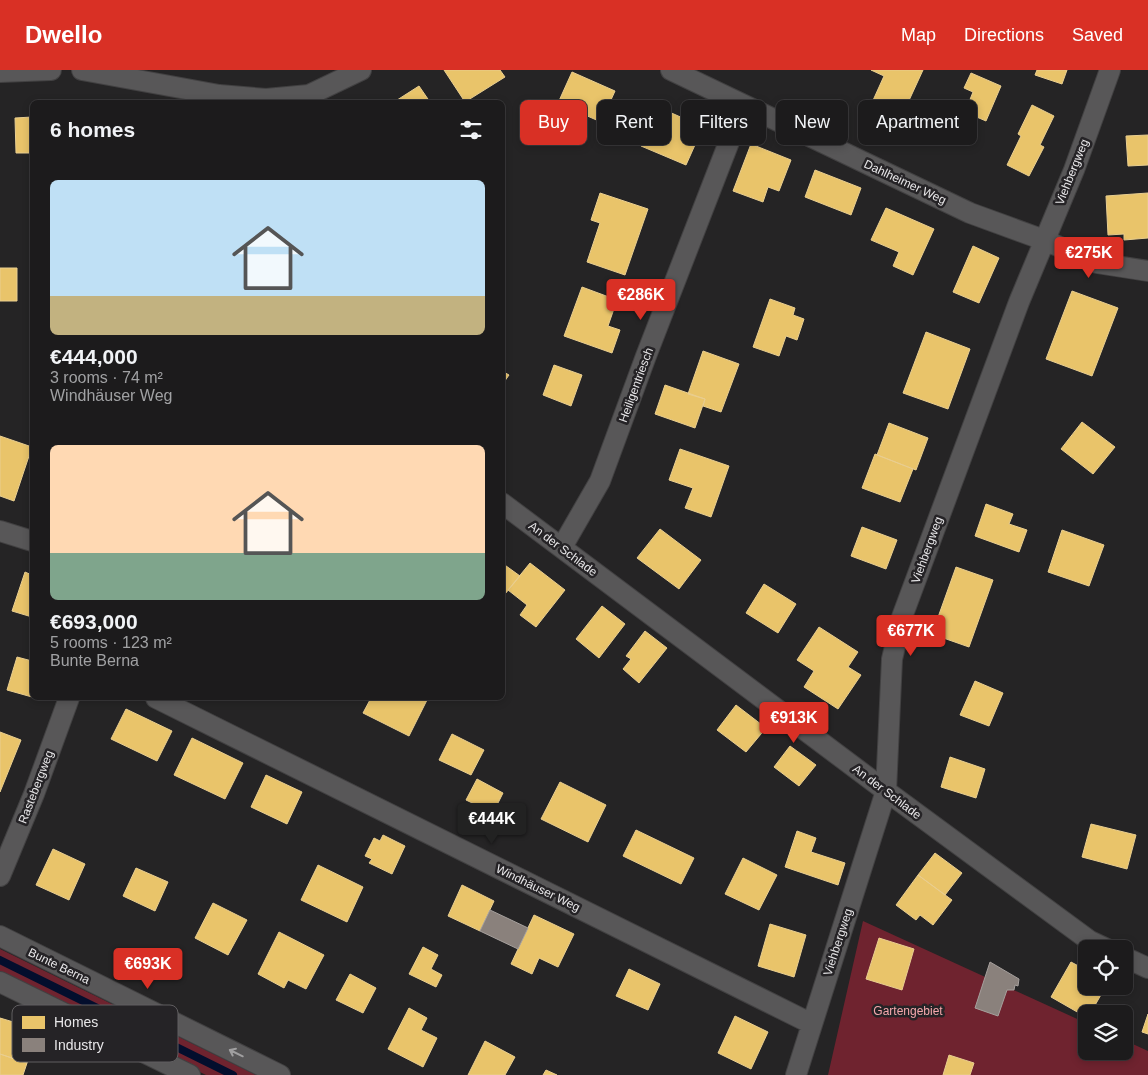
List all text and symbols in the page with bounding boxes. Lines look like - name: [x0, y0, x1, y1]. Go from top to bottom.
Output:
- text: Dwello: [25, 21, 102, 48]
- text: Map: [901, 25, 936, 45]
- text: Directions: [964, 25, 1044, 45]
- text: Saved: [1072, 25, 1123, 45]
- chip: Buy: [520, 100, 587, 145]
- chip: Rent: [597, 100, 671, 145]
- chip: Filters: [681, 100, 766, 145]
- chip: New: [776, 100, 848, 145]
- chip: Apartment: [858, 100, 977, 145]
- icon: filters: [457, 116, 485, 144]
- text: 6 homes: [50, 118, 135, 141]
- street label: Viehbergweg: [1052, 137, 1092, 207]
- street label: Dahlheimer Weg: [862, 157, 948, 207]
- icon: home: [223, 213, 313, 303]
- pin: €275K: [1054, 236, 1124, 279]
- text: €275K: [1065, 244, 1113, 261]
- pin: €286K: [606, 278, 676, 321]
- text: €286K: [617, 286, 665, 303]
- text: €444,000: [50, 345, 138, 368]
- street label: Heiligentriesch: [616, 346, 656, 424]
- text: 3 rooms · 74 m²: [50, 369, 163, 386]
- text: Windhäuser Weg: [50, 387, 172, 404]
- icon: home: [223, 478, 313, 568]
- street label: Viehbergweg: [908, 515, 946, 585]
- street label: An der Schlade: [526, 519, 600, 579]
- text: €693,000: [50, 610, 138, 633]
- pin: €677K: [876, 614, 946, 657]
- text: €677K: [887, 622, 935, 639]
- text: 5 rooms · 123 m²: [50, 634, 172, 651]
- text: Bunte Berna: [50, 652, 139, 669]
- pin: €913K: [759, 702, 829, 744]
- text: €913K: [770, 709, 818, 726]
- street label: Rastebergweg: [16, 748, 56, 826]
- street label: An der Schlade: [850, 762, 924, 822]
- pin: €444K: [457, 802, 527, 845]
- text: €444K: [468, 810, 516, 827]
- street label: Windhäuser Weg: [494, 862, 582, 914]
- street label: Viehbergweg: [821, 907, 855, 977]
- map controls: [1078, 940, 1133, 1060]
- button: locate: [1078, 940, 1133, 995]
- street label: Bunte Berna: [26, 945, 92, 987]
- pin: €693K: [113, 948, 183, 990]
- text: €693K: [124, 955, 172, 972]
- park label: Gartengebiet: [873, 1004, 943, 1018]
- legend: [12, 1005, 178, 1062]
- button: layers: [1078, 1005, 1133, 1060]
- text: Homes: [54, 1014, 98, 1030]
- text: Industry: [54, 1037, 104, 1053]
- one-way arrow: [229, 1048, 244, 1057]

